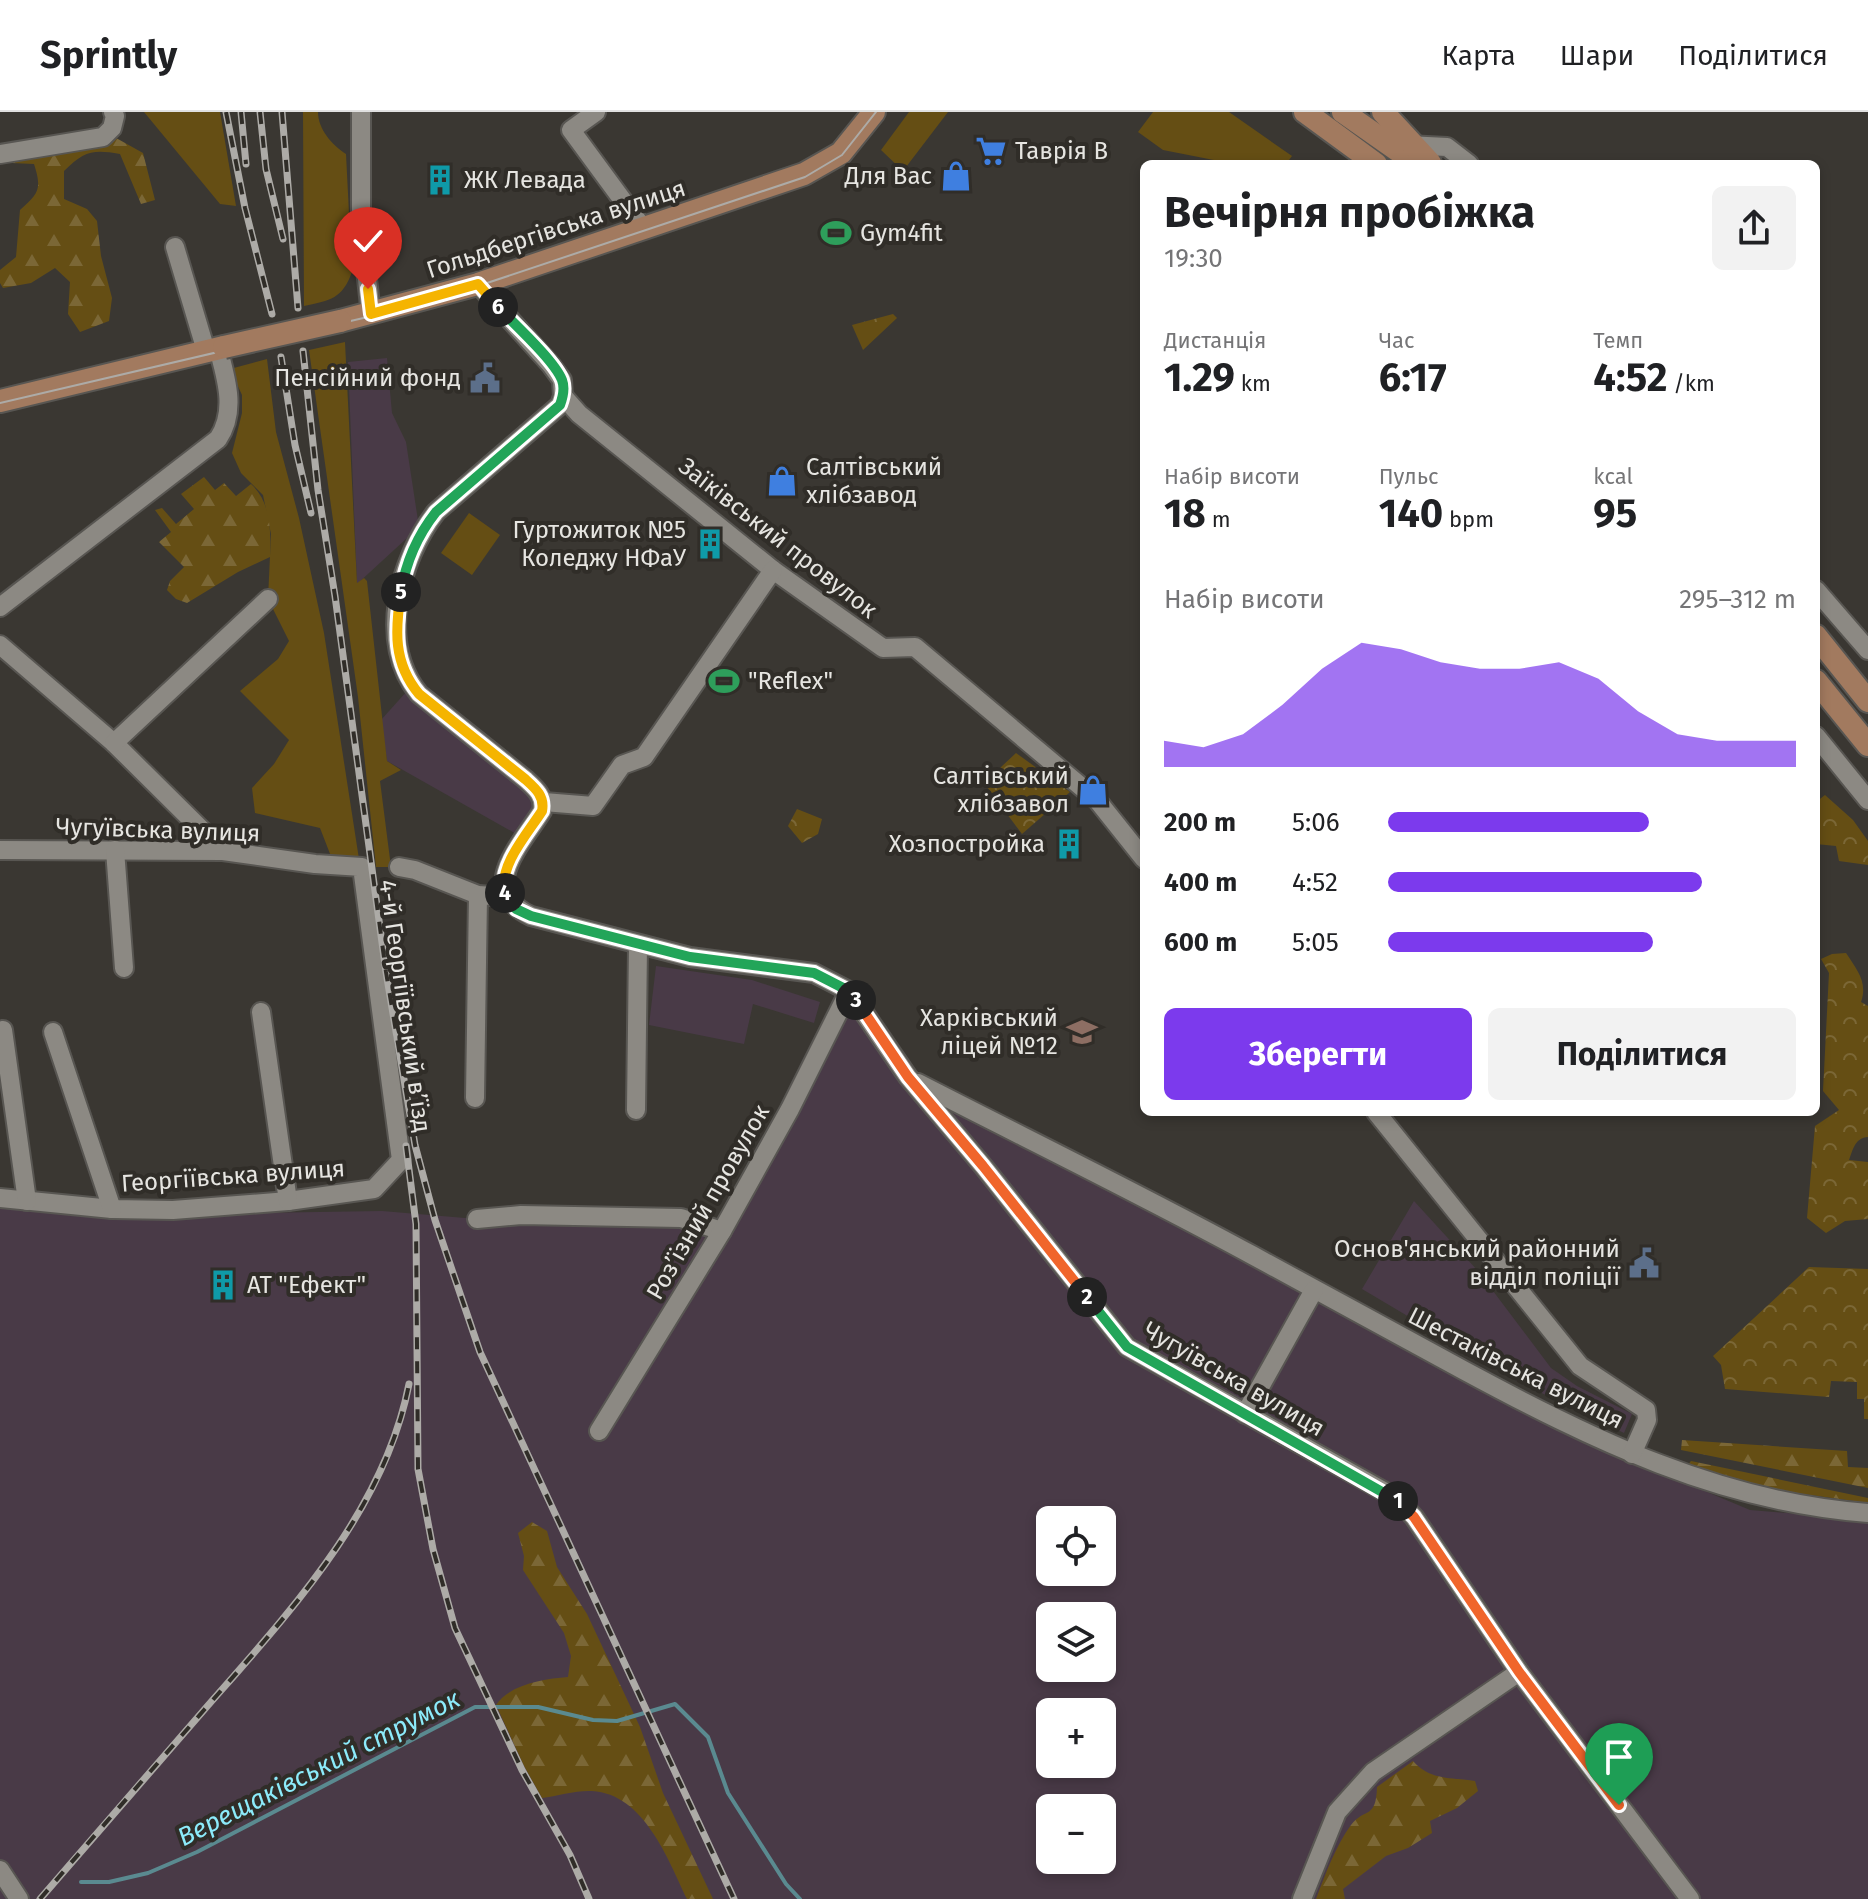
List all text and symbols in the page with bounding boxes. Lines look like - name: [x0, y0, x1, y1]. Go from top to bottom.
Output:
- text: Sprintly: [40, 32, 177, 78]
- text: Карта: [1442, 39, 1516, 72]
- text: Шари: [1560, 39, 1634, 72]
- text: Поділитися: [1678, 39, 1828, 72]
- supermarket icon: Таврія В: [974, 134, 1008, 168]
- place label: Таврія В: [1015, 137, 1108, 165]
- shop icon: Для Вас: [939, 159, 973, 193]
- place label: Для Вас: [844, 162, 932, 190]
- building icon: ЖК Левада: [423, 163, 457, 197]
- place label: ЖК Левада: [464, 166, 586, 194]
- street label: Гольдбергівська вулиця: [423, 174, 689, 284]
- text: Вечірня пробіжка: [1164, 186, 1535, 239]
- button: share: [1712, 186, 1796, 270]
- pin: [334, 207, 402, 289]
- sports icon: Gym4fit: [819, 216, 853, 250]
- icon: check: [346, 219, 390, 263]
- place label: Gym4fit: [860, 219, 943, 247]
- text: 19:30: [1164, 243, 1223, 274]
- pin: 6: [478, 287, 518, 327]
- text: 6: [492, 293, 504, 320]
- text: Дистанція: [1164, 327, 1266, 354]
- text: Час: [1379, 327, 1415, 354]
- text: Темп: [1593, 327, 1643, 354]
- text: 1.29: [1164, 354, 1235, 402]
- text: 6:17: [1379, 354, 1447, 402]
- text: 4:52: [1593, 354, 1667, 402]
- public building icon: Пенсійний фонд: [468, 361, 502, 395]
- place label: Пенсійний фонд: [274, 364, 461, 392]
- text: km: [1235, 370, 1271, 397]
- text: /km: [1667, 370, 1715, 397]
- street label: Заїківський провулок: [673, 452, 883, 624]
- place label: Салтівський хлібзавод: [806, 453, 942, 509]
- text: Набір висоти: [1164, 463, 1300, 490]
- text: Пульс: [1379, 463, 1439, 490]
- text: kcal: [1593, 463, 1633, 490]
- shop icon: Салтівський хлібзавод: [765, 464, 799, 498]
- text: 18: [1164, 490, 1206, 538]
- text: 140: [1379, 490, 1443, 538]
- text: 95: [1593, 490, 1637, 538]
- text: m: [1206, 506, 1231, 533]
- text: bpm: [1443, 506, 1494, 533]
- place label: Гуртожиток №5 Коледжу НФаУ: [513, 516, 687, 572]
- building icon: Гуртожиток №5 Коледжу НФаУ: [693, 527, 727, 561]
- pin: 5: [381, 572, 421, 612]
- text: 5: [395, 578, 407, 605]
- text: Набір висоти: [1164, 584, 1325, 615]
- text: 295–312 m: [1679, 584, 1796, 615]
- sports icon: "Reflex": [707, 664, 741, 698]
- place label: "Reflex": [748, 667, 833, 695]
- place label: Салтівський хлібзавол: [933, 762, 1069, 818]
- shop icon: Салтівський хлібзавол: [1076, 773, 1110, 807]
- text: 200 m: [1164, 807, 1236, 838]
- text: 5:06: [1292, 807, 1340, 838]
- street label: Чугуївська вулиця: [55, 812, 261, 848]
- building icon: Хозпостройка: [1052, 827, 1086, 861]
- place label: Хозпостройка: [889, 830, 1045, 858]
- text: 400 m: [1164, 867, 1237, 898]
- text: 4:52: [1292, 867, 1338, 898]
- pin: 4: [485, 873, 525, 913]
- street label: 4-й Георгіївський в’їзд: [373, 878, 437, 1134]
- text: 4: [499, 879, 511, 906]
- text: 600 m: [1164, 927, 1237, 958]
- text: 5:05: [1292, 927, 1339, 958]
- pin: 3: [836, 980, 876, 1020]
- text: 3: [850, 986, 862, 1013]
- place label: Харківський ліцей №12: [920, 1004, 1058, 1060]
- button: Зберегти: [1164, 1008, 1472, 1100]
- button: Поділитися: [1488, 1008, 1796, 1100]
- school or university icon: Харківський ліцей №12: [1065, 1015, 1099, 1049]
- street label: Роз’їзний провулок: [641, 1099, 775, 1304]
- street label: Георгіївська вулиця: [120, 1154, 346, 1198]
- place label: Основ'янський районний відділ поліції: [1334, 1235, 1621, 1291]
- public building icon: Основ'янський районний відділ поліції: [1627, 1246, 1661, 1280]
- building icon: АТ "Ефект": [206, 1268, 240, 1302]
- place label: АТ "Ефект": [247, 1271, 366, 1299]
- pin: 2: [1067, 1277, 1107, 1317]
- text: 2: [1081, 1283, 1093, 1310]
- street label: Шестаківська вулиця: [1404, 1302, 1628, 1434]
- street label: Чугуївська вулиця: [1138, 1316, 1330, 1442]
- pin: 1: [1378, 1481, 1418, 1521]
- text: 1: [1393, 1487, 1403, 1514]
- map controls: [1036, 1506, 1116, 1874]
- button: locate: [1036, 1506, 1116, 1586]
- button: layers: [1036, 1602, 1116, 1682]
- water label: Верещаківський струмок: [172, 1683, 466, 1853]
- button: +: [1036, 1698, 1116, 1778]
- pin: [1585, 1723, 1653, 1805]
- icon: arrive: [1597, 1735, 1641, 1779]
- button: −: [1036, 1794, 1116, 1874]

